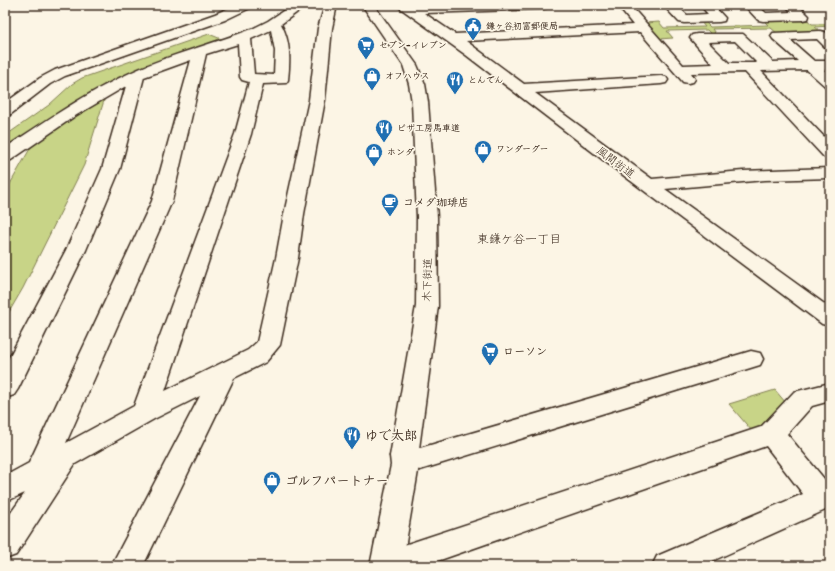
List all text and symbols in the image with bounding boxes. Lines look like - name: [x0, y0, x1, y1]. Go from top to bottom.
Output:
- public building icon: 鎌ヶ谷初富郵便局: [463, 16, 483, 41]
- place label: 鎌ヶ谷初富郵便局: [486, 20, 558, 32]
- supermarket icon: セブン-イレブン: [356, 35, 376, 60]
- place label: セブン-イレブン: [379, 39, 447, 51]
- shop icon: オフハウス: [362, 66, 382, 91]
- place label: オフハウス: [385, 70, 429, 82]
- restaurant icon: とんでん: [445, 70, 465, 95]
- place label: とんでん: [468, 74, 504, 86]
- restaurant icon: ピザ工房馬車道: [374, 118, 394, 143]
- place label: ピザ工房馬車道: [397, 122, 460, 134]
- shop icon: ワンダーグー: [473, 139, 493, 164]
- shop icon: ホンダ: [364, 142, 384, 167]
- place label: ワンダーグー: [496, 143, 549, 155]
- street label: 風間街道: [594, 143, 638, 182]
- place label: ホンダ: [387, 146, 414, 158]
- cafe icon: コメダ珈琲店: [380, 192, 400, 217]
- place label: コメダ珈琲店: [403, 195, 469, 210]
- district label: 東鎌ケ谷一丁目: [477, 231, 561, 247]
- street label: 木下街道: [420, 258, 435, 302]
- supermarket icon: ローソン: [480, 341, 500, 366]
- place label: ローソン: [503, 344, 547, 359]
- restaurant icon: ゆで太郎: [342, 425, 362, 450]
- place label: ゆで太郎: [365, 427, 417, 444]
- shop icon: ゴルフパートナー: [262, 470, 282, 495]
- place label: ゴルフパートナー: [285, 472, 388, 489]

